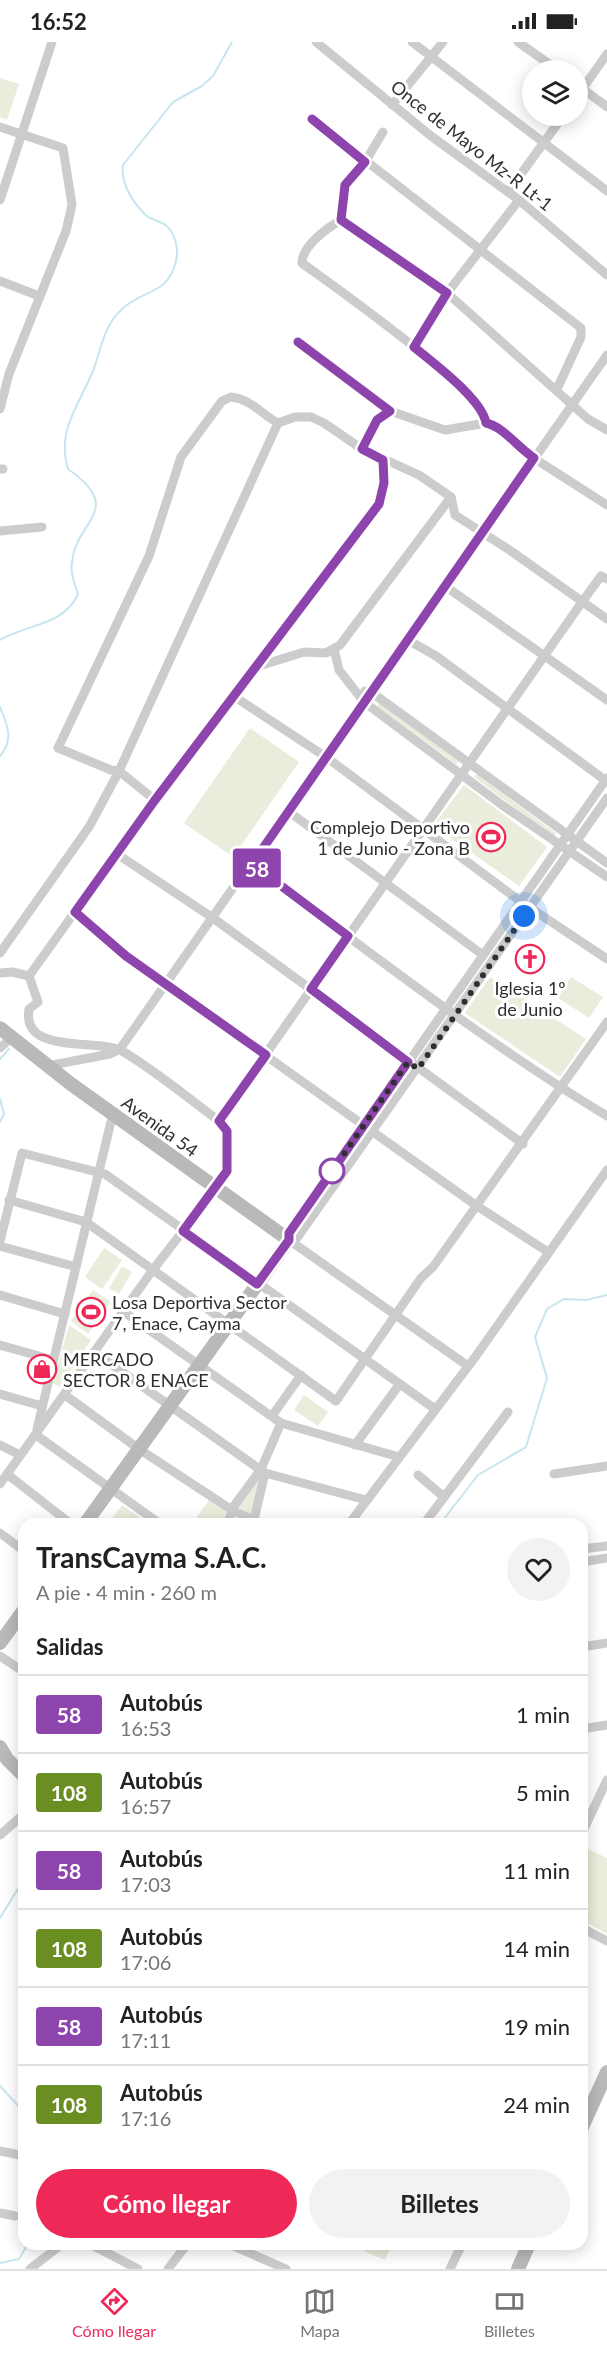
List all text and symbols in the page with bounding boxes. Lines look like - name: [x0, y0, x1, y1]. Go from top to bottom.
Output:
- text: 16:52: [30, 8, 87, 35]
- map controls: [522, 60, 588, 126]
- button: layers: [522, 60, 588, 126]
- street label: Once de Mayo Mz-R Lt-1: [387, 75, 557, 215]
- place label: Complejo Deportivo 1 de Junio - Zona B: [310, 816, 470, 859]
- sports icon: Complejo Deportivo 1 de Junio - Zona B: [475, 821, 507, 853]
- line badge: 58: [230, 848, 284, 888]
- text: 58: [245, 856, 269, 881]
- your location: [509, 901, 539, 931]
- church icon: Iglesia 1º de Junio: [514, 943, 546, 975]
- place label: Iglesia 1º de Junio: [494, 977, 566, 1020]
- street label: Avenida 54: [118, 1091, 202, 1161]
- unlabelled marker: [319, 1158, 345, 1184]
- place label: Losa Deportiva Sector 7, Enace, Cayma: [112, 1291, 287, 1334]
- sports icon: Losa Deportiva Sector 7, Enace, Cayma: [75, 1296, 107, 1328]
- place label: MERCADO SECTOR 8 ENACE: [63, 1348, 209, 1391]
- shop icon: MERCADO SECTOR 8 ENACE: [26, 1353, 58, 1385]
- button: heart: [507, 1538, 570, 1601]
- text: TransCayma S.A.C.: [36, 1540, 267, 1574]
- text: A pie · 4 min · 260 m: [36, 1580, 217, 1604]
- text: Salidas: [36, 1633, 103, 1660]
- text: Autobús: [120, 1689, 203, 1716]
- text: 1 min: [516, 1701, 570, 1728]
- text: 58: [57, 1702, 81, 1727]
- text: 16:53: [120, 1716, 171, 1740]
- text: Autobús: [120, 1767, 203, 1794]
- text: 5 min: [516, 1779, 570, 1806]
- text: 108: [51, 1780, 87, 1805]
- text: 16:57: [120, 1794, 171, 1818]
- text: Autobús: [120, 1845, 203, 1872]
- text: 11 min: [503, 1857, 570, 1884]
- text: 58: [57, 1858, 81, 1883]
- text: 17:03: [120, 1872, 171, 1896]
- text: Autobús: [120, 1923, 203, 1950]
- text: 14 min: [503, 1935, 570, 1962]
- text: 108: [51, 1936, 87, 1961]
- text: 17:06: [120, 1950, 171, 1974]
- text: Autobús: [120, 2001, 203, 2028]
- text: 19 min: [503, 2013, 570, 2040]
- text: 58: [57, 2014, 81, 2039]
- text: 17:11: [120, 2028, 171, 2052]
- text: Autobús: [120, 2079, 203, 2106]
- text: 24 min: [503, 2091, 570, 2118]
- text: 108: [51, 2092, 87, 2117]
- text: 17:16: [120, 2106, 171, 2130]
- button: Cómo llegar: [36, 2169, 297, 2238]
- button: Billetes: [309, 2169, 570, 2238]
- tab: Cómo llegar: [72, 2285, 156, 2340]
- tab: Mapa: [300, 2285, 340, 2340]
- tab: Billetes: [484, 2285, 535, 2340]

